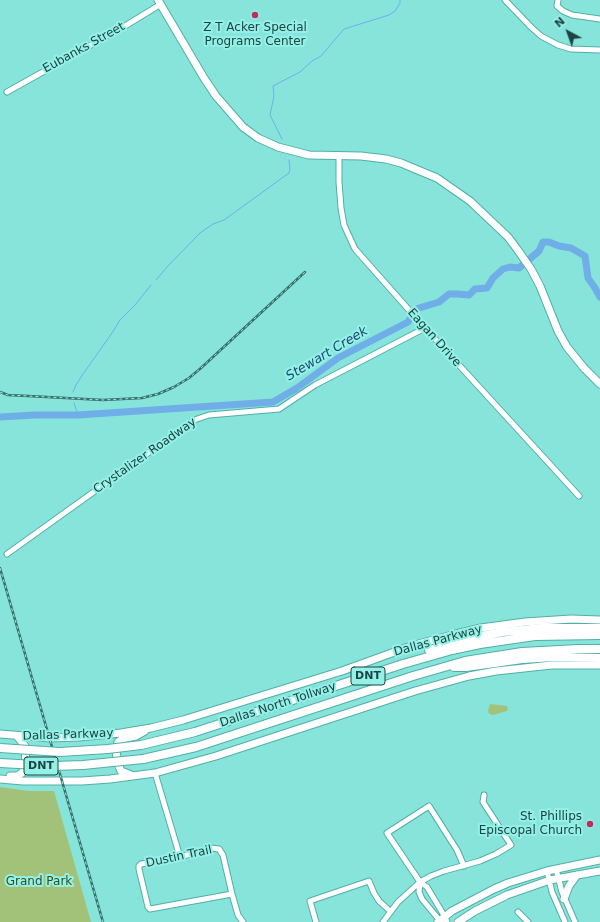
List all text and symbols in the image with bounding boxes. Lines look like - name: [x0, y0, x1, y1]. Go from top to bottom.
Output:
- marker: Z T Acker Special Programs Center: [250, 10, 260, 20]
- north arrow: [548, 12, 588, 52]
- text: N: [552, 15, 568, 30]
- street label: Eubanks Street: [41, 20, 127, 76]
- place label: Z T Acker Special Programs Center: [203, 21, 307, 49]
- street label: Eagan Drive: [404, 306, 464, 370]
- water label: Stewart Creek: [283, 324, 371, 384]
- street label: Crystalizer Roadway: [91, 415, 199, 497]
- street label: Dallas Parkway: [392, 622, 484, 660]
- road number: DNT: [351, 667, 385, 685]
- street label: Dallas North Tollway: [218, 679, 338, 731]
- street label: Dallas Parkway: [22, 726, 114, 744]
- road number: DNT: [24, 757, 58, 775]
- place label: St. Phillips Episcopal Church: [479, 810, 582, 838]
- marker: St. Phillips Episcopal Church: [585, 819, 595, 829]
- street label: Dustin Trail: [145, 843, 213, 871]
- park label: Grand Park: [6, 875, 72, 889]

